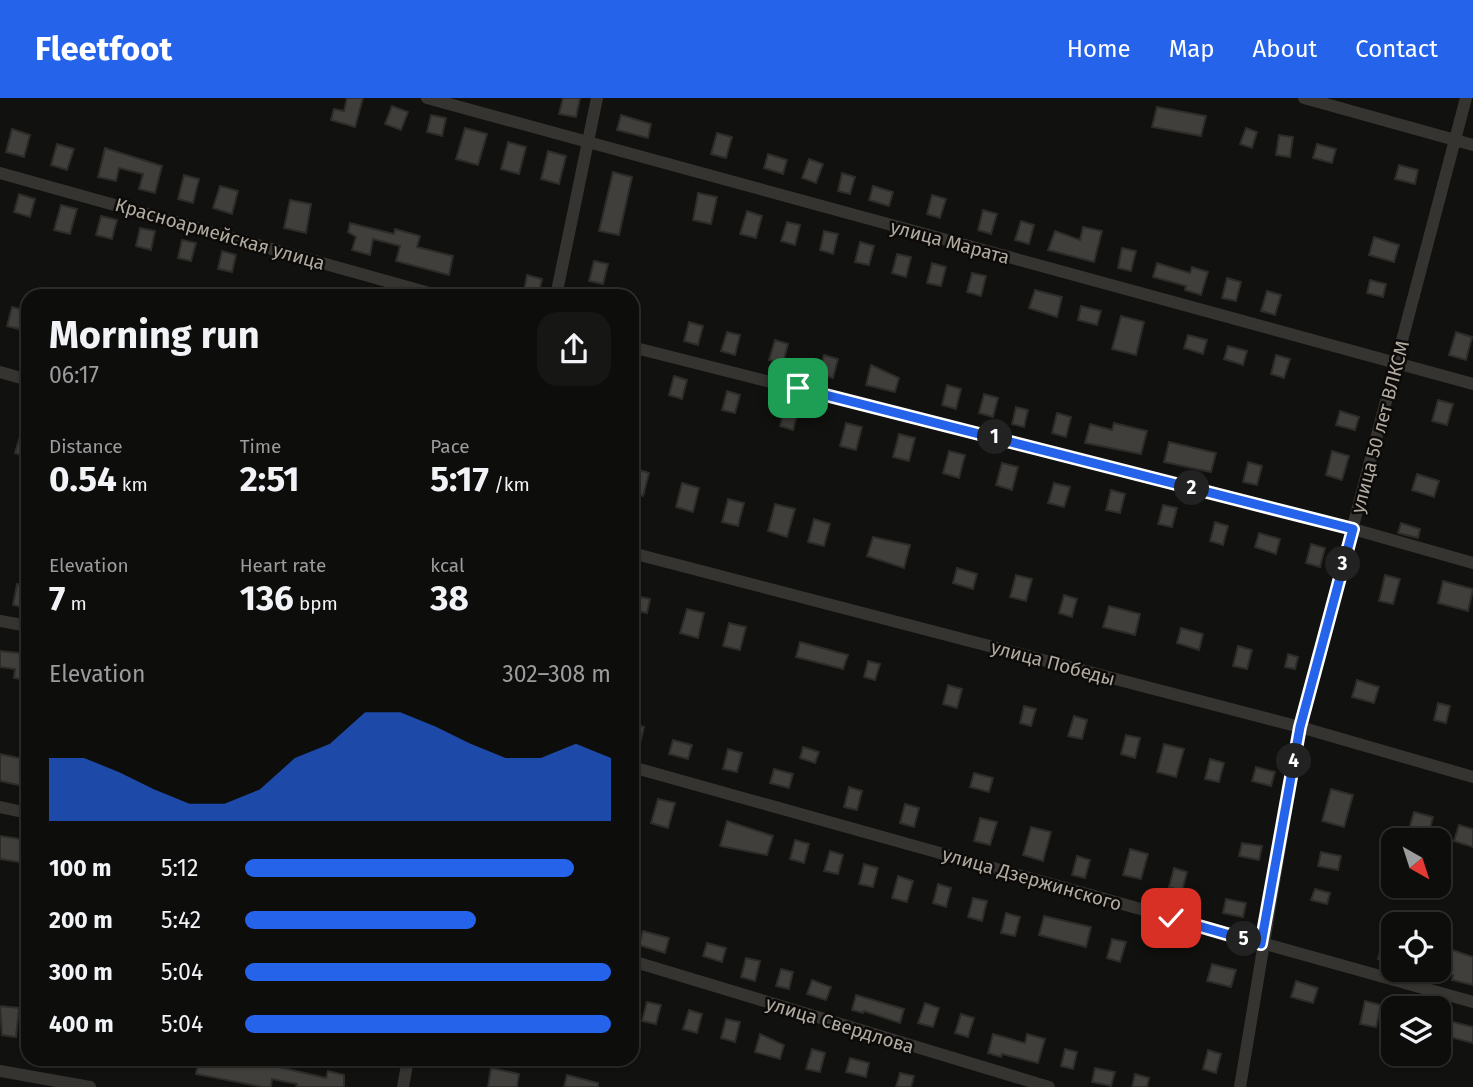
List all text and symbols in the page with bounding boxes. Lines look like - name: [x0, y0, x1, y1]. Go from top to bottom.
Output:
- text: Fleetfoot: [35, 29, 172, 69]
- text: Home: [1067, 35, 1131, 63]
- text: Map: [1169, 35, 1215, 63]
- text: About: [1253, 35, 1317, 63]
- text: Contact: [1355, 35, 1438, 63]
- street label: Красноармейская улица: [112, 193, 328, 275]
- street label: улица Марата: [888, 215, 1012, 269]
- text: Morning run: [49, 312, 260, 358]
- button: share: [537, 312, 611, 386]
- street label: улица 50 лет ВЛКСМ: [1346, 338, 1414, 516]
- pin: [768, 358, 828, 418]
- text: 06:17: [49, 361, 99, 389]
- icon: arrive: [779, 369, 817, 407]
- pin: 1: [978, 420, 1012, 454]
- text: 1: [990, 425, 999, 448]
- text: Distance: [49, 435, 123, 458]
- text: Time: [240, 435, 281, 458]
- text: Pace: [430, 435, 470, 458]
- text: 0.54: [49, 458, 117, 500]
- text: 2:51: [240, 458, 299, 500]
- text: 5:17: [430, 458, 489, 500]
- pin: 2: [1174, 470, 1210, 506]
- text: km: [117, 473, 148, 496]
- text: /km: [489, 473, 530, 496]
- text: 2: [1187, 476, 1196, 499]
- pin: 3: [1326, 546, 1360, 582]
- text: 3: [1338, 552, 1347, 575]
- text: Elevation: [49, 554, 129, 577]
- text: Heart rate: [240, 554, 326, 577]
- text: kcal: [430, 554, 465, 577]
- text: 7: [49, 577, 65, 619]
- text: 136: [240, 577, 294, 619]
- text: 38: [430, 577, 469, 619]
- text: m: [65, 592, 87, 615]
- text: bpm: [294, 592, 338, 615]
- street label: улица Победы: [988, 635, 1118, 691]
- text: Elevation: [49, 660, 145, 688]
- text: 302–308 m: [502, 660, 611, 688]
- pin: 4: [1276, 744, 1312, 778]
- text: 4: [1288, 749, 1299, 772]
- north arrow: [1381, 828, 1451, 898]
- map controls: [1381, 828, 1451, 1066]
- street label: улица Дзержинского: [940, 842, 1124, 916]
- text: 100 m: [49, 854, 111, 882]
- text: 5:12: [161, 854, 198, 882]
- pin: [1141, 888, 1201, 948]
- icon: check: [1152, 899, 1190, 937]
- text: 200 m: [49, 906, 113, 934]
- text: 5:42: [161, 906, 201, 934]
- button: locate: [1381, 912, 1451, 982]
- pin: 5: [1226, 922, 1262, 956]
- text: 5: [1238, 927, 1249, 950]
- text: 300 m: [49, 958, 113, 986]
- text: 5:04: [161, 958, 203, 986]
- street label: улица Свердлова: [763, 991, 917, 1059]
- button: layers: [1381, 996, 1451, 1066]
- text: 400 m: [49, 1010, 114, 1038]
- text: 5:04: [161, 1010, 203, 1038]

